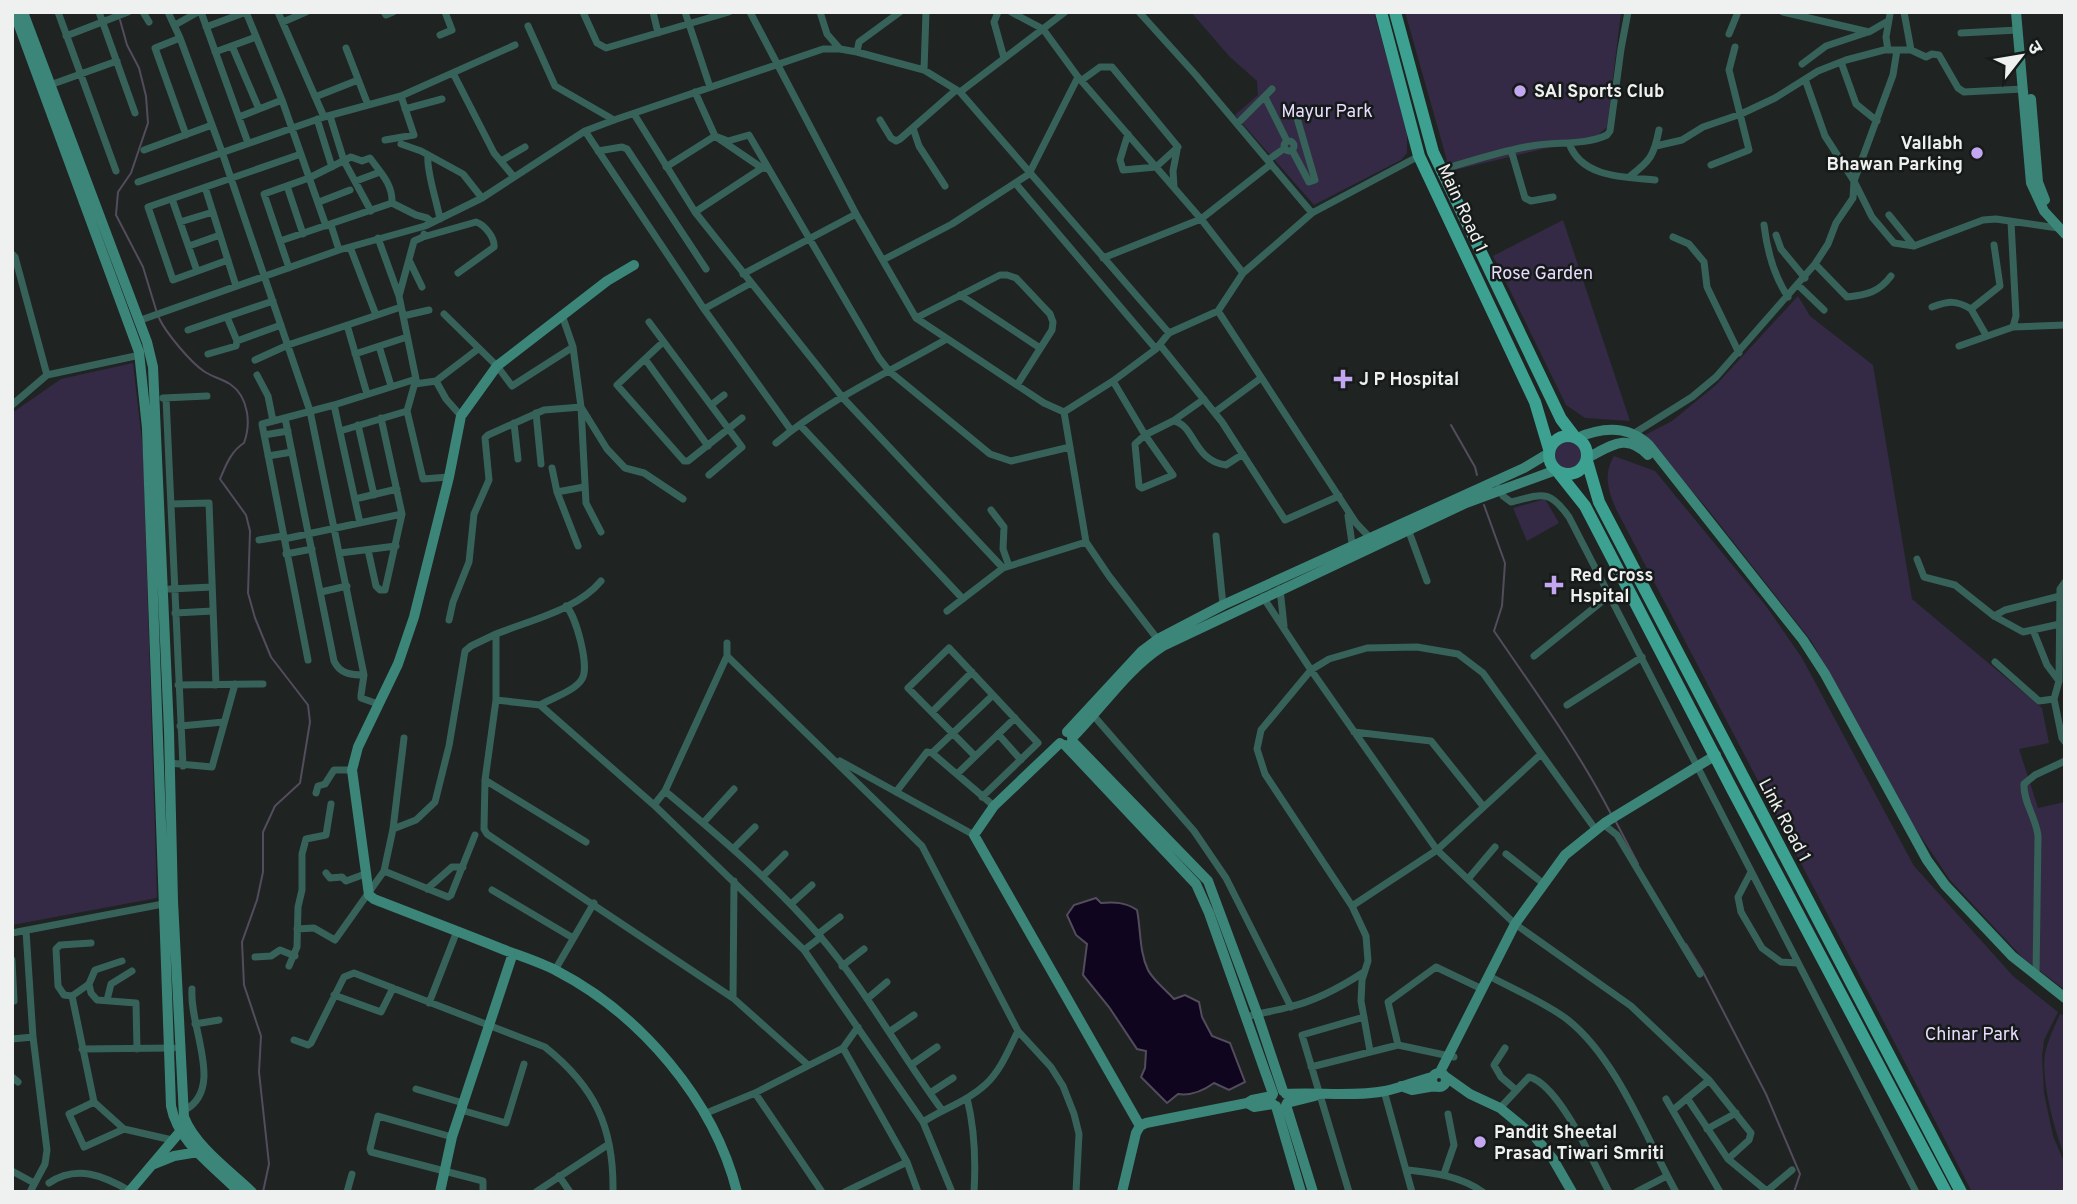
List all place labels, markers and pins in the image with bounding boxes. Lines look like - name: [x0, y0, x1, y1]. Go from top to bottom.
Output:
- place label: SAI Sports Club: [1534, 81, 1664, 104]
- marker: SAI Sports Club: [1512, 83, 1528, 99]
- place label: Vallabh Bhawan Parking: [1826, 133, 1963, 177]
- marker: Vallabh Bhawan Parking: [1969, 145, 1985, 161]
- marker: J P Hospital: [1333, 369, 1353, 389]
- place label: J P Hospital: [1359, 369, 1459, 392]
- place label: Red Cross Hspital: [1570, 565, 1653, 609]
- marker: Red Cross Hspital: [1544, 575, 1564, 595]
- place label: Pandit Sheetal Prasad Tiwari Smriti: [1494, 1122, 1664, 1166]
- marker: Pandit Sheetal Prasad Tiwari Smriti: [1472, 1134, 1488, 1150]

